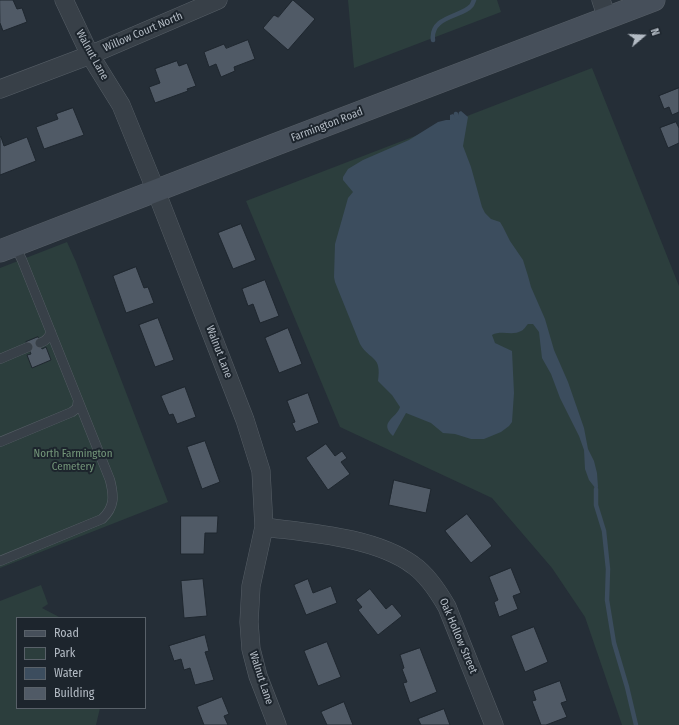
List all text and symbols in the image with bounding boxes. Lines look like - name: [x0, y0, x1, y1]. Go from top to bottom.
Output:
- street label: Willow Court North: [101, 9, 185, 55]
- north arrow: [623, 16, 663, 56]
- text: N: [648, 27, 662, 37]
- street label: Walnut Lane: [73, 28, 111, 82]
- street label: Farmington Road: [289, 105, 365, 145]
- street label: Walnut Lane: [203, 324, 235, 380]
- park label: North Farmington Cemetery: [34, 447, 112, 473]
- street label: Oak Hollow Street: [436, 596, 480, 676]
- legend: [16, 617, 146, 709]
- text: Road: [54, 626, 79, 640]
- text: Park: [54, 646, 75, 660]
- street label: Walnut Lane: [246, 650, 276, 706]
- text: Water: [54, 666, 82, 680]
- text: Building: [54, 686, 94, 700]

